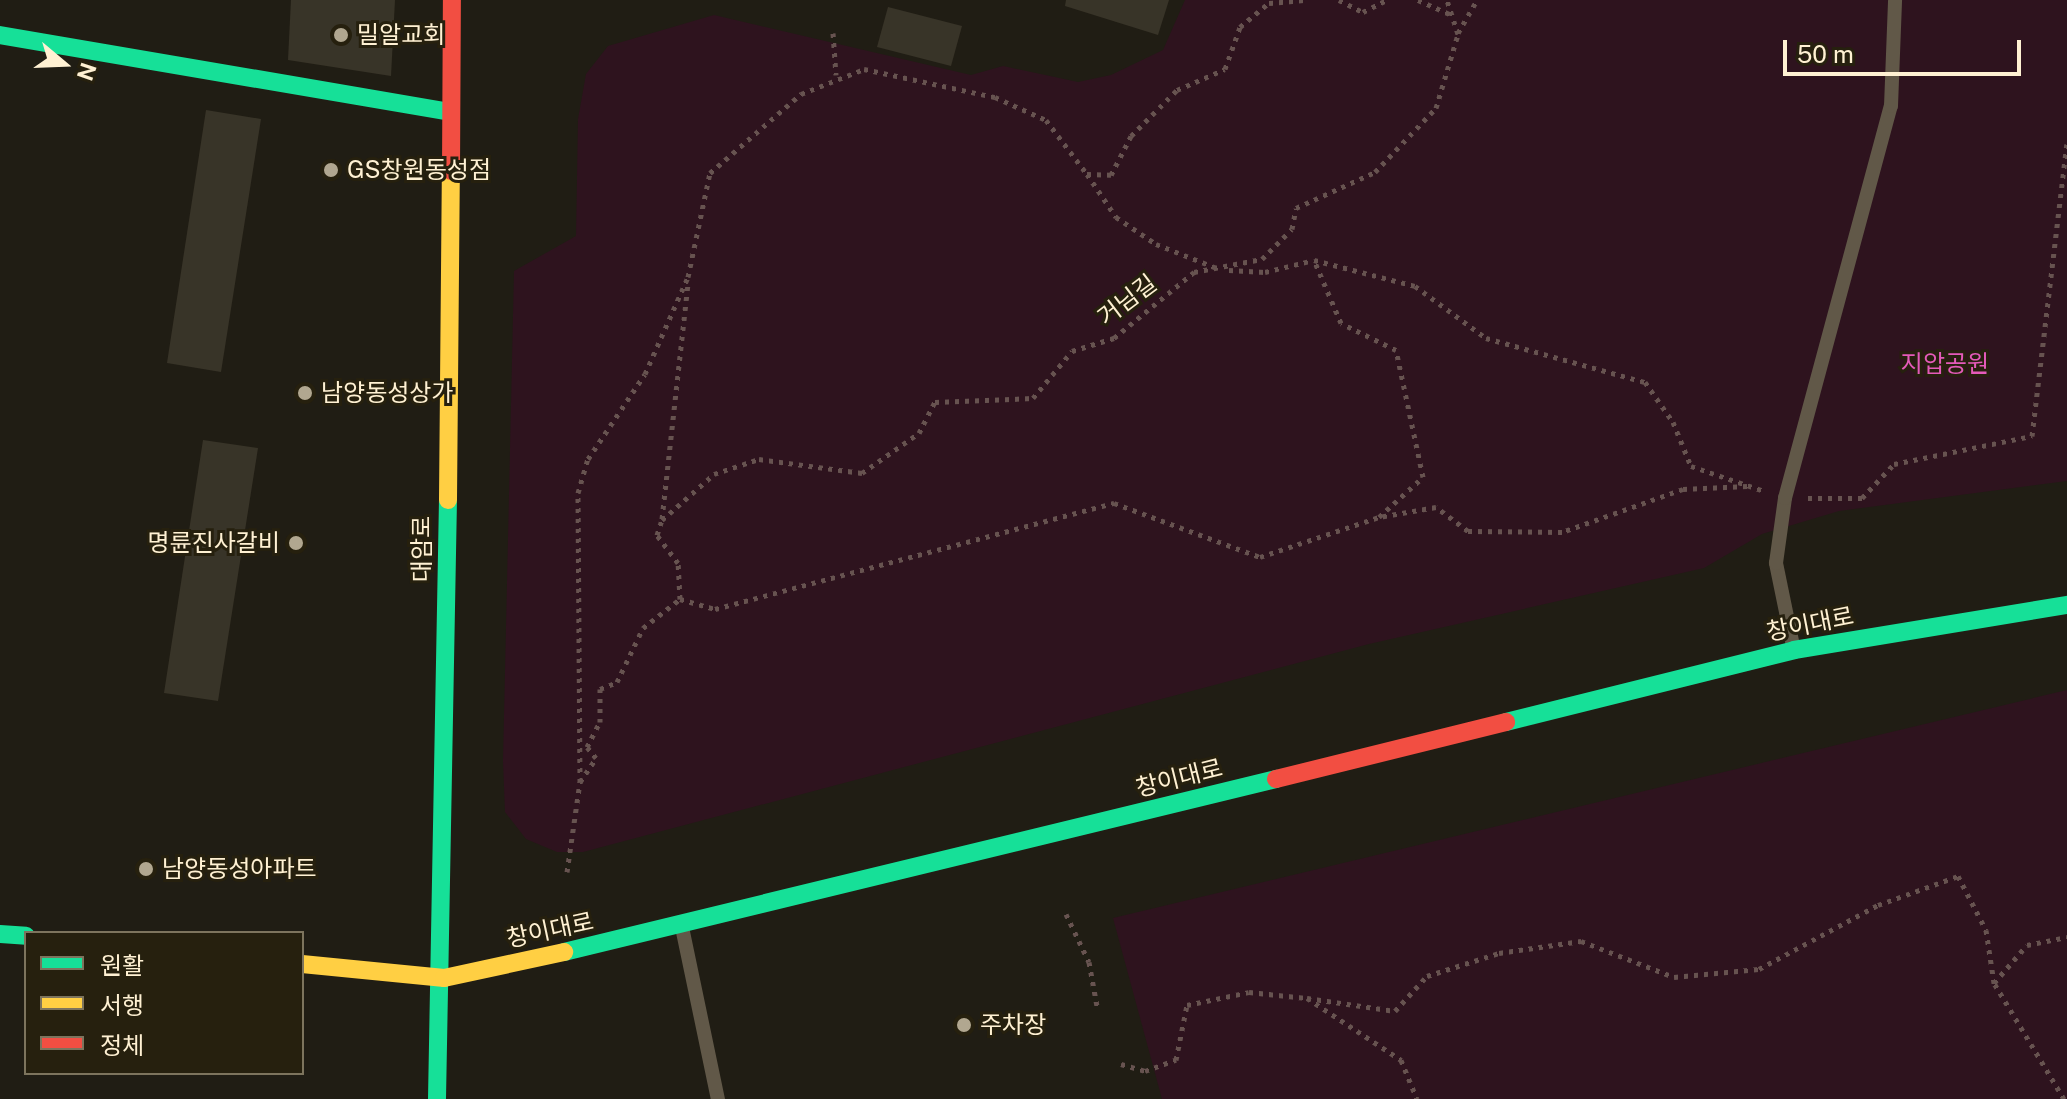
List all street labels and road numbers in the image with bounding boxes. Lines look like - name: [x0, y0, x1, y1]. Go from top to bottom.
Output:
- street label: 거님길: [1092, 269, 1162, 331]
- street label: 대암로: [408, 516, 436, 582]
- street label: 창이대로: [1764, 601, 1856, 647]
- street label: 창이대로: [1133, 753, 1225, 803]
- street label: 창이대로: [504, 907, 596, 953]

